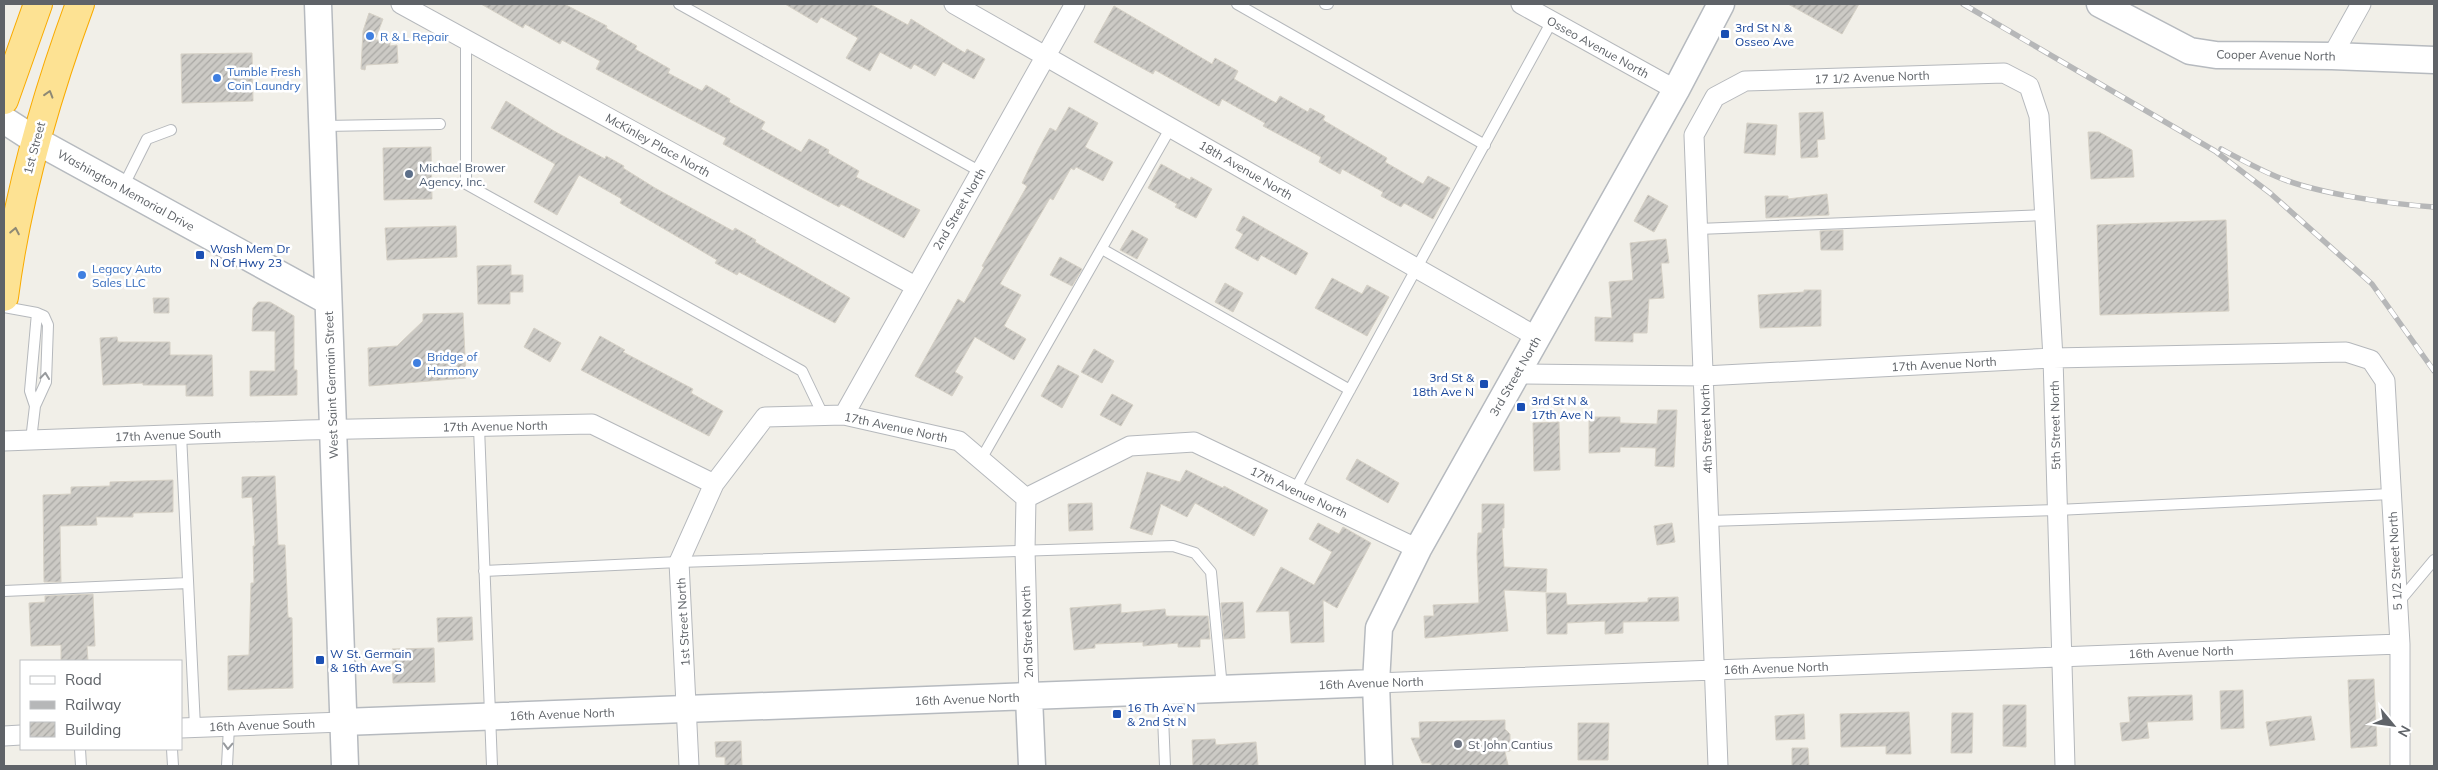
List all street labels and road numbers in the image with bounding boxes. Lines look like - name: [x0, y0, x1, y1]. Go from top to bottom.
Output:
- street label: Osseo Avenue North: [1544, 13, 1652, 81]
- street label: Cooper Avenue North: [2216, 46, 2336, 64]
- street label: 17 1/2 Avenue North: [1814, 67, 1930, 87]
- street label: McKinley Place North: [603, 110, 713, 180]
- street label: 1st Street: [20, 120, 48, 176]
- street label: 18th Avenue North: [1197, 137, 1295, 203]
- street label: Washington Memorial Drive: [55, 146, 197, 234]
- street label: 2nd Street North: [929, 165, 989, 253]
- street label: West Saint Germain Street: [321, 311, 341, 459]
- street label: 3rd Street North: [1486, 333, 1544, 419]
- street label: 17th Avenue North: [1891, 354, 1997, 374]
- street label: 5th Street North: [2047, 380, 2063, 470]
- street label: 4th Street North: [1697, 384, 1715, 474]
- street label: 17th Avenue North: [843, 409, 949, 445]
- street label: 17th Avenue North: [442, 418, 548, 434]
- street label: 17th Avenue South: [115, 426, 221, 444]
- street label: 17th Avenue North: [1248, 463, 1350, 521]
- street label: 5 1/2 Street North: [2385, 511, 2405, 611]
- street label: 1st Street North: [673, 577, 693, 667]
- street label: 2nd Street North: [1018, 585, 1036, 679]
- street label: 16th Avenue North: [2128, 643, 2234, 661]
- street label: 16th Avenue North: [1723, 659, 1829, 677]
- street label: 16th Avenue North: [1318, 674, 1424, 692]
- street label: 16th Avenue North: [914, 690, 1020, 708]
- street label: 16th Avenue North: [509, 705, 615, 723]
- street label: 16th Avenue South: [209, 716, 315, 734]

